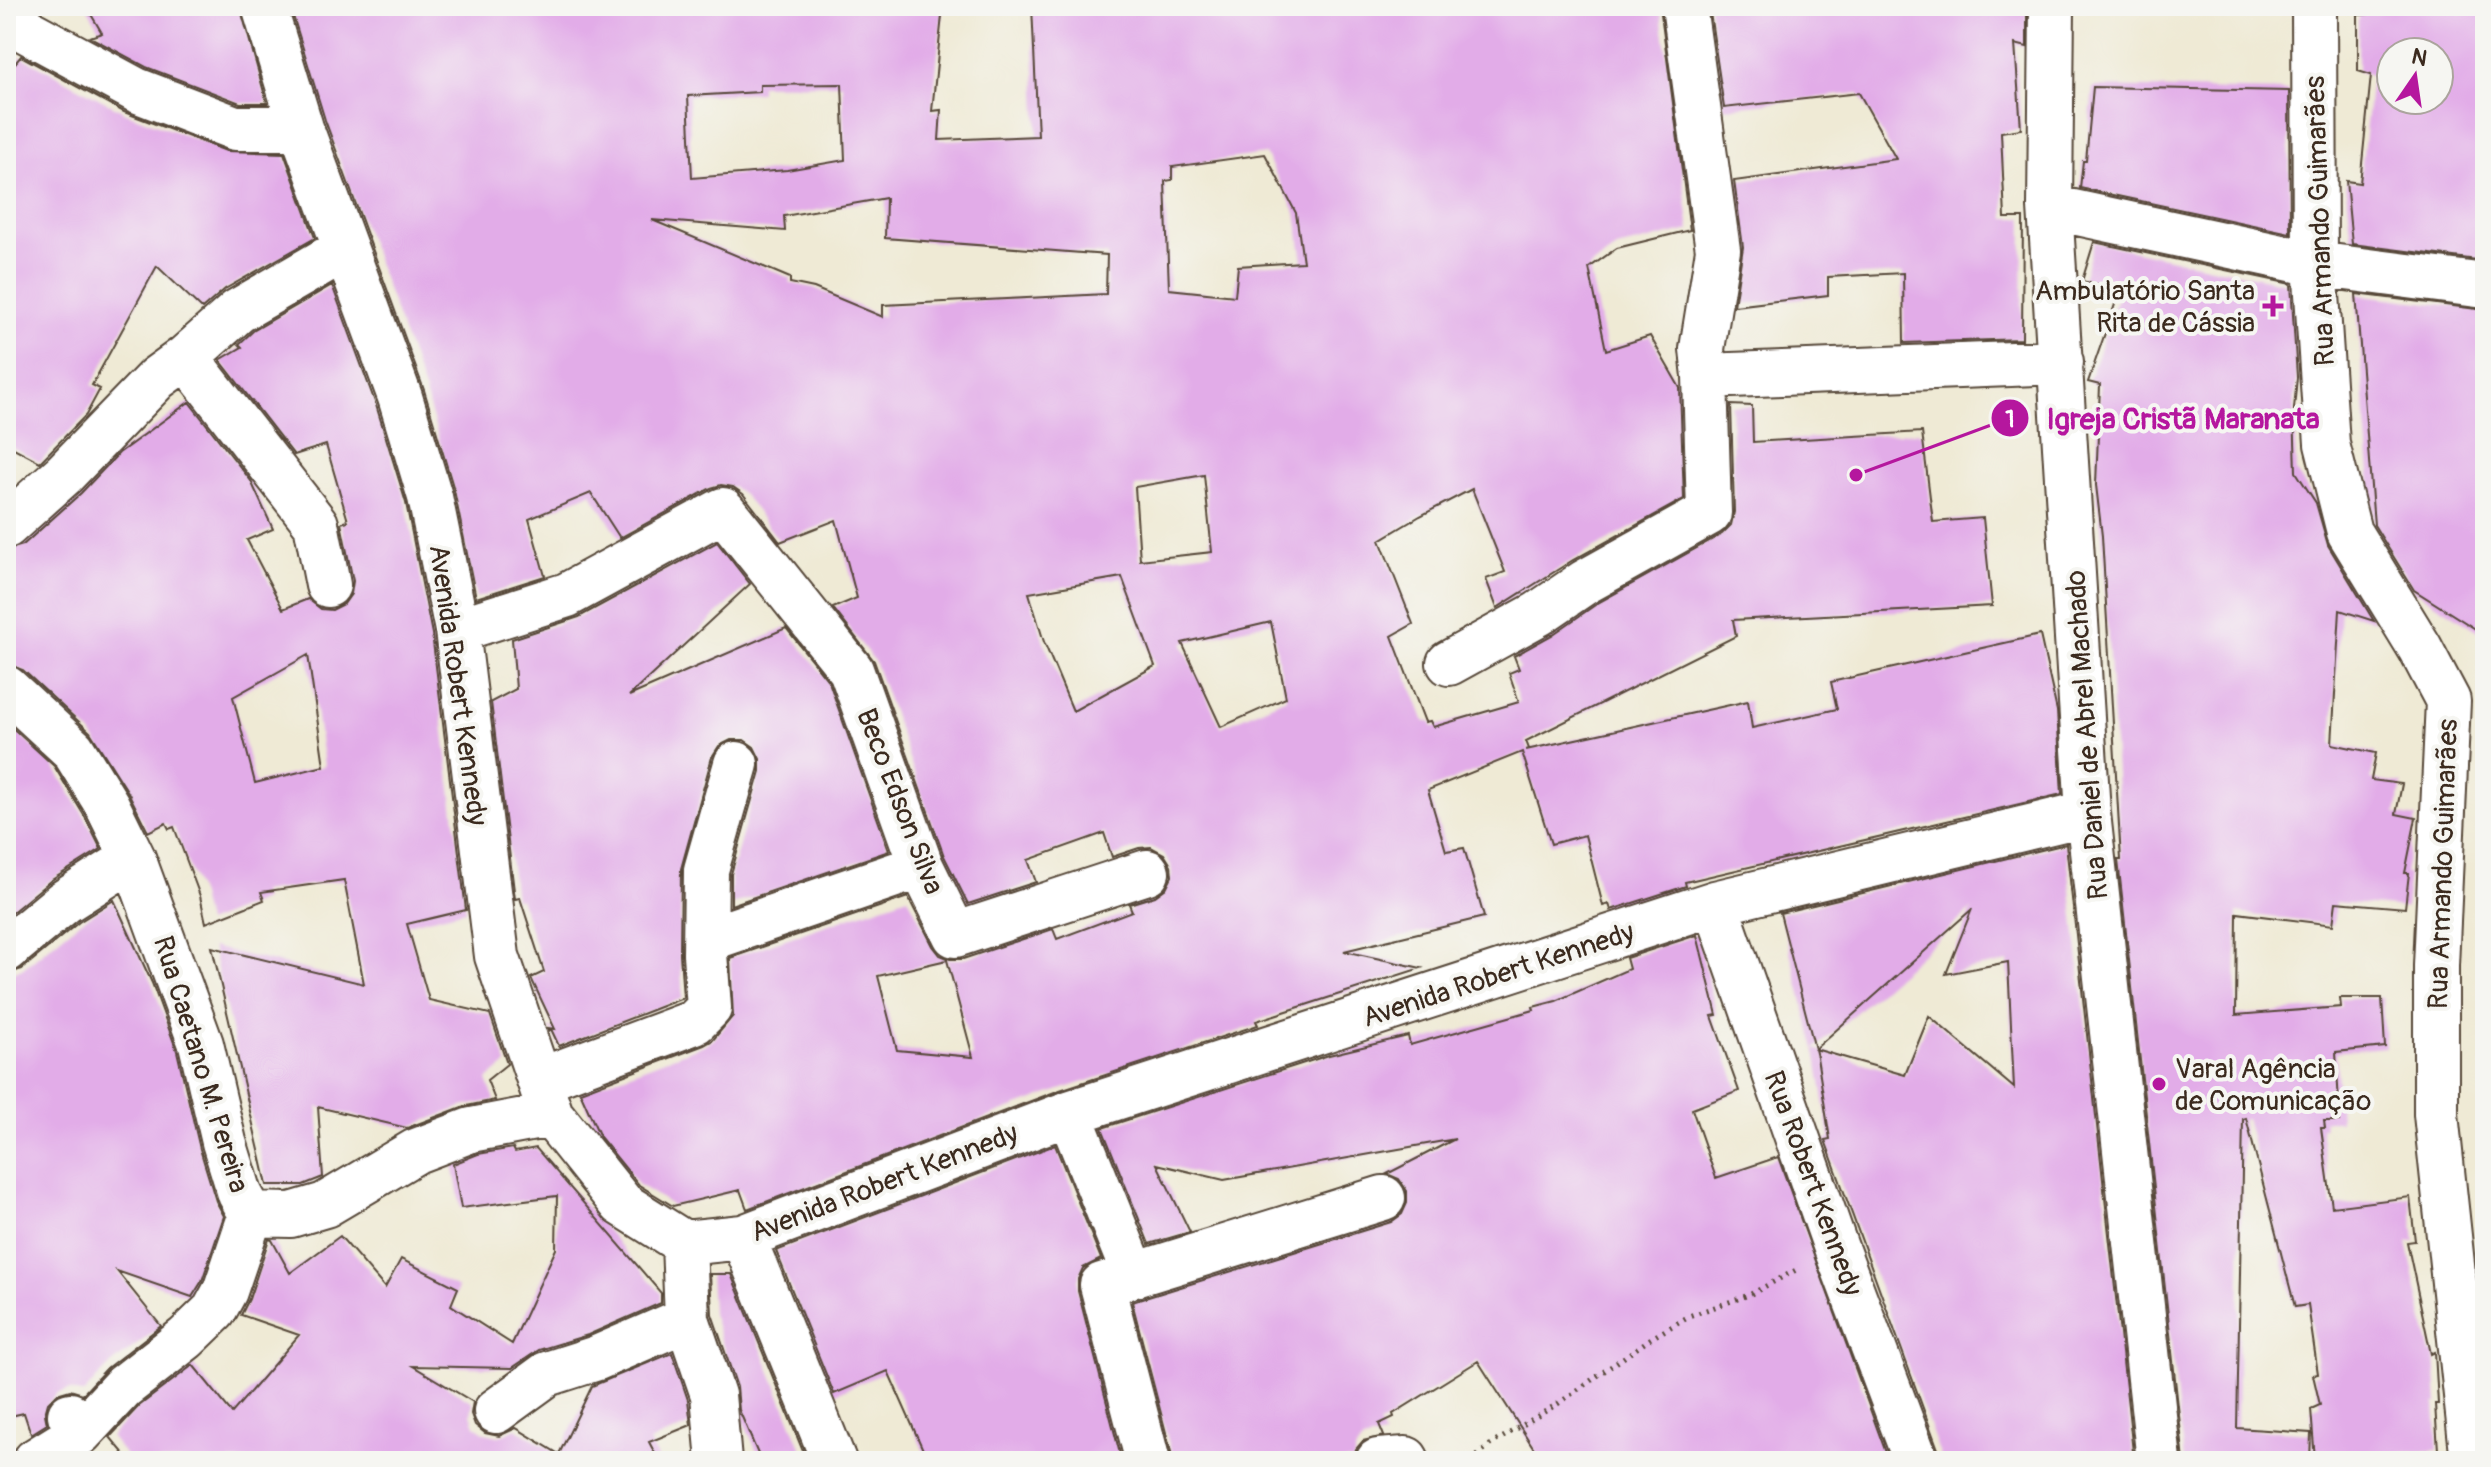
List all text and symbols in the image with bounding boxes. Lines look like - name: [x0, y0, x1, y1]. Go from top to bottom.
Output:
- north arrow: [2375, 36, 2455, 116]
- text: N: [2409, 42, 2430, 73]
- street label: Rua Armando Guimarães: [2298, 75, 2343, 367]
- place label: Ambulatório Santa Rita de Cássia: [2035, 274, 2255, 341]
- marker: Ambulatório Santa Rita de Cássia: [2262, 295, 2284, 317]
- callout: Igreja Cristã Maranata: [1990, 391, 2335, 445]
- text: Igreja Cristã Maranata: [2046, 401, 2320, 438]
- text: 1: [2005, 405, 2015, 434]
- street label: Avenida Robert Kennedy: [420, 542, 495, 828]
- street label: Rua Daniel de Abrel Machado: [2059, 569, 2116, 901]
- street label: Beco Edson Silva: [848, 704, 951, 899]
- street label: Rua Armando Guimarães: [2421, 718, 2466, 1010]
- street label: Avenida Robert Kennedy: [1358, 915, 1639, 1036]
- street label: Rua Caetano M. Pereira: [145, 932, 256, 1197]
- place label: Varal Agência de Comunicação: [2175, 1052, 2371, 1119]
- street label: Rua Robert Kennedy: [1756, 1066, 1870, 1301]
- marker: Varal Agência de Comunicação: [2150, 1075, 2168, 1093]
- street label: Avenida Robert Kennedy: [746, 1116, 1023, 1251]

